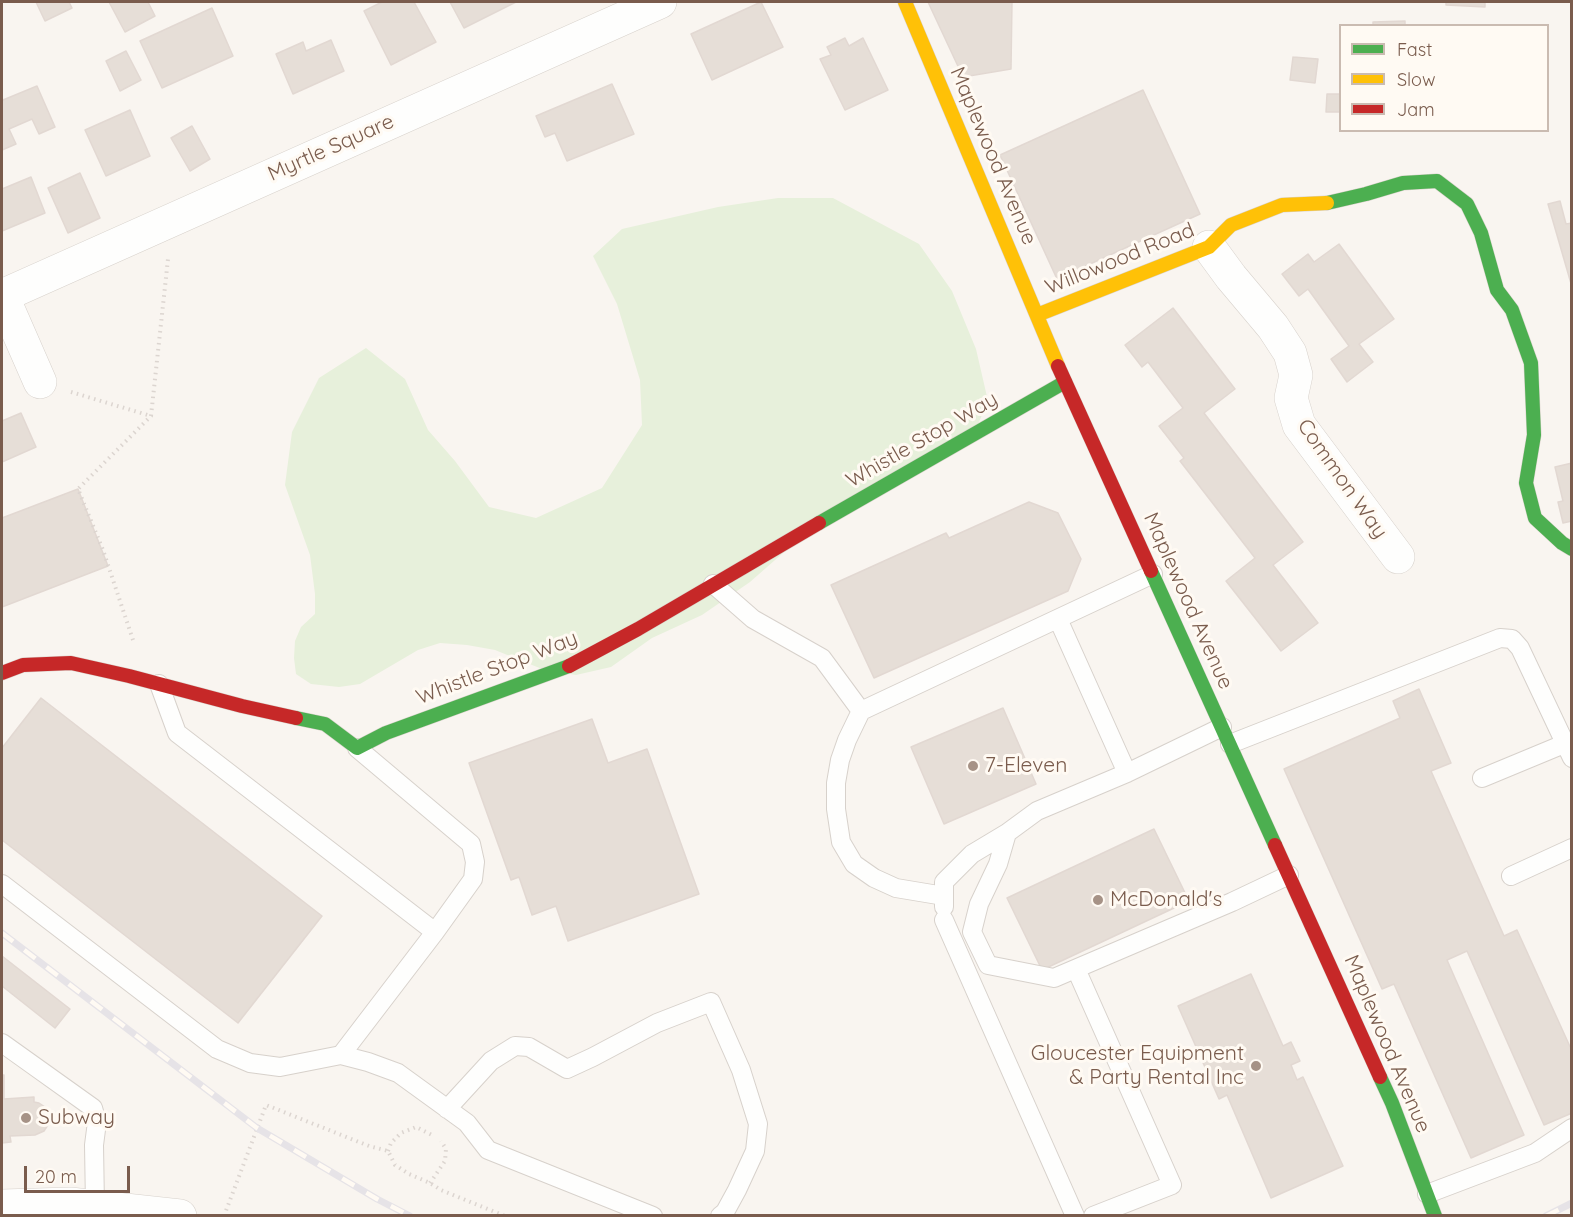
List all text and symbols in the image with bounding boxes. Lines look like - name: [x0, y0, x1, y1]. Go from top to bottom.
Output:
- legend: [1339, 24, 1549, 132]
- text: Fast: [1397, 38, 1432, 61]
- street label: Maplewood Avenue: [944, 63, 1042, 249]
- text: Slow: [1397, 68, 1435, 91]
- text: Jam: [1397, 98, 1435, 121]
- street label: Myrtle Square: [264, 109, 398, 187]
- street label: Willowood Road: [1042, 218, 1198, 300]
- street label: Whistle Stop Way: [842, 386, 1002, 494]
- street label: Common Way: [1292, 414, 1392, 544]
- street label: Maplewood Avenue: [1138, 509, 1238, 693]
- street label: Whistle Stop Way: [413, 626, 581, 710]
- place label: 7-Eleven: [985, 753, 1067, 779]
- marker: 7-Eleven: [966, 759, 980, 773]
- place label: McDonald's: [1110, 887, 1222, 913]
- marker: McDonald's: [1091, 893, 1105, 907]
- street label: Maplewood Avenue: [1338, 951, 1436, 1137]
- place label: Gloucester Equipment & Party Rental Inc: [1031, 1041, 1244, 1091]
- marker: Gloucester Equipment & Party Rental Inc: [1249, 1059, 1263, 1073]
- place label: Subway: [38, 1105, 115, 1131]
- marker: Subway: [19, 1111, 33, 1125]
- scale bar: [27, 1154, 134, 1192]
- text: 20 m: [35, 1165, 77, 1188]

